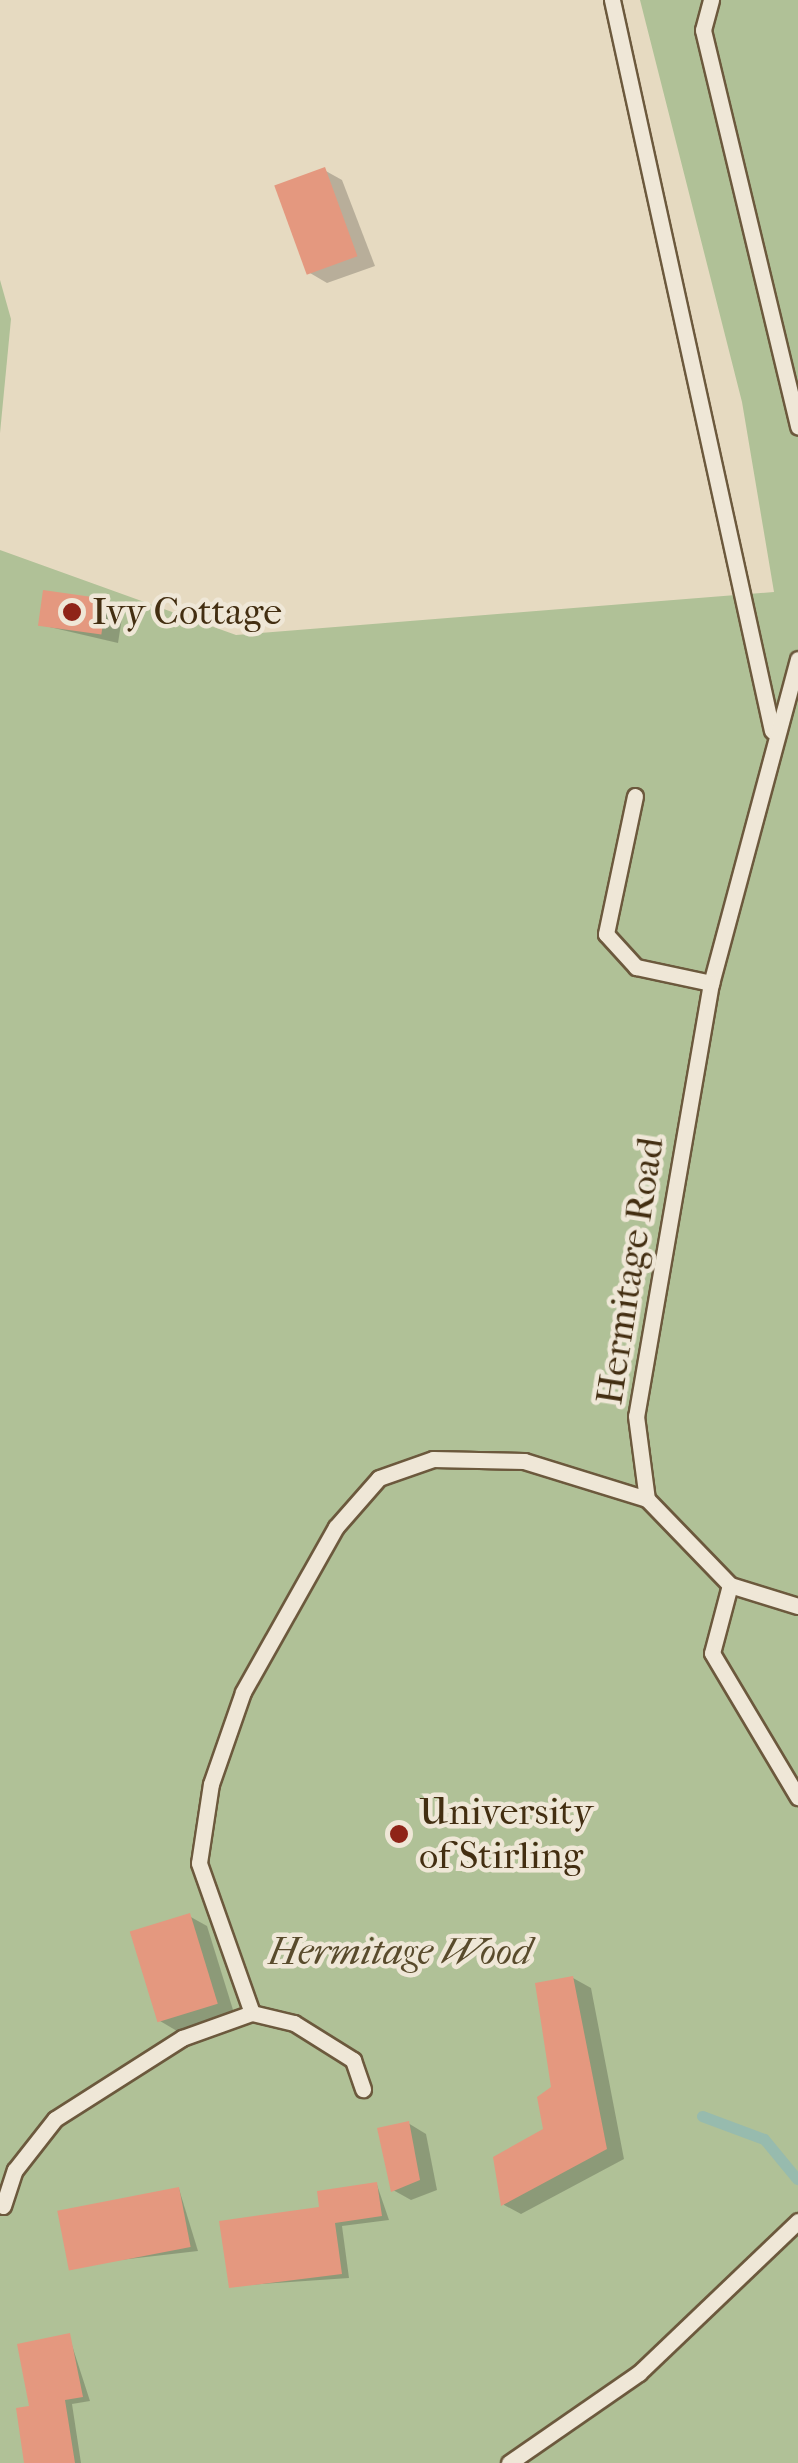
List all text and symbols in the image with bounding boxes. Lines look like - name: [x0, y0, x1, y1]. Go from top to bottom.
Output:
- place label: Ivy Cottage: [92, 589, 282, 635]
- marker: Ivy Cottage: [61, 601, 83, 623]
- street label: Hermitage Road: [586, 1134, 674, 1408]
- place label: University of Stirling: [419, 1789, 593, 1878]
- marker: University of Stirling: [388, 1823, 410, 1845]
- park label: Hermitage Wood: [269, 1929, 531, 1975]

